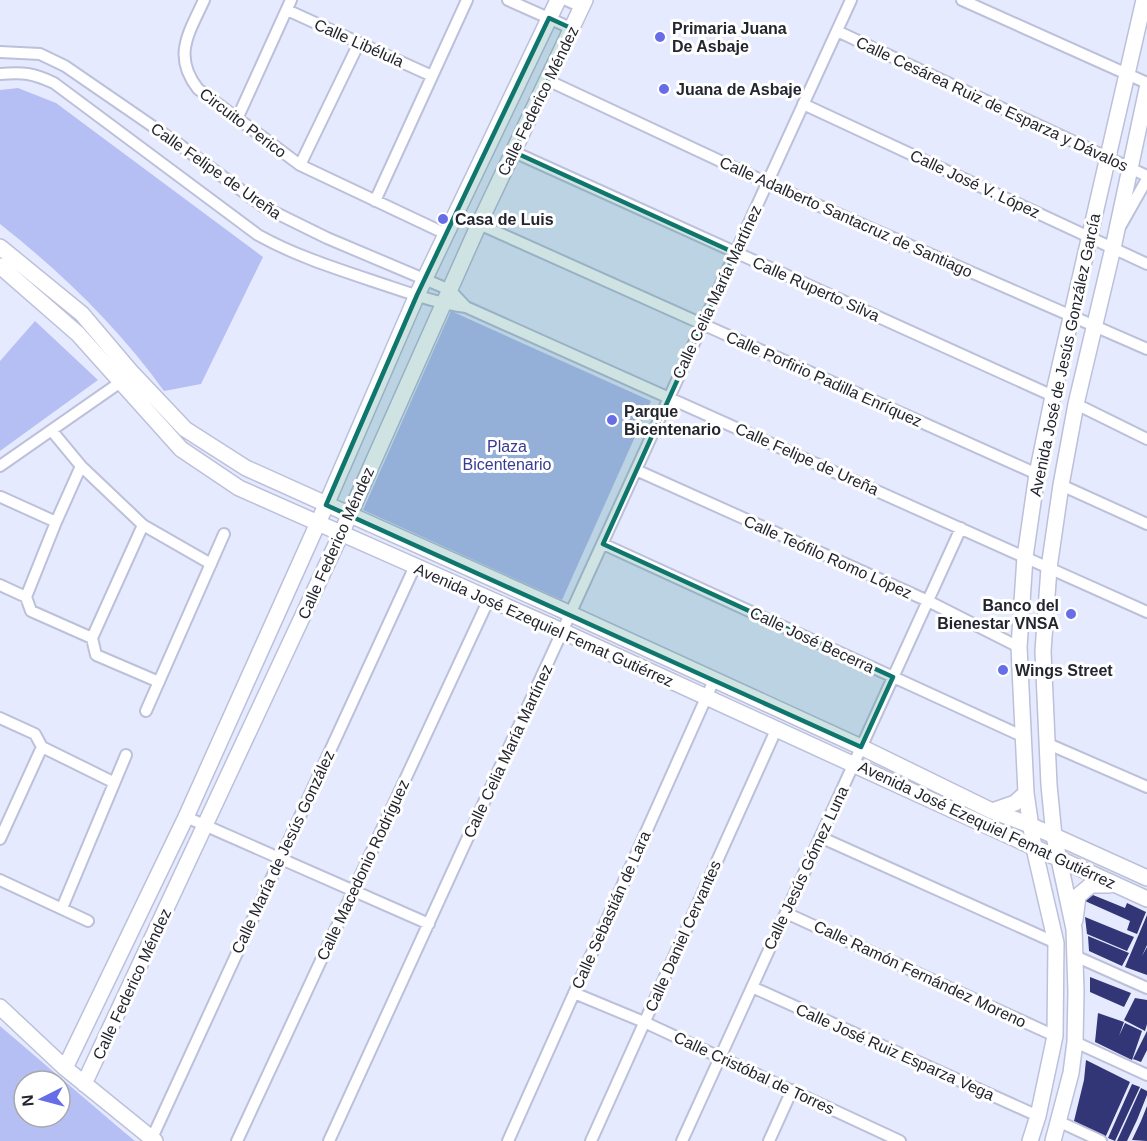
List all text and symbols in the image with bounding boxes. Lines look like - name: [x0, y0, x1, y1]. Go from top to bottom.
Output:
- street label: Calle Libélula: [312, 16, 406, 70]
- place label: Primaria Juana De Asbaje: [672, 20, 787, 55]
- street label: Calle Federico Méndez: [494, 23, 582, 179]
- marker: Primaria Juana De Asbaje: [653, 30, 667, 44]
- street label: Calle Cesárea Ruiz de Esparza y Dávalos: [853, 33, 1131, 175]
- place label: Juana de Asbaje: [676, 81, 802, 98]
- marker: Juana de Asbaje: [657, 82, 671, 96]
- street label: Circuito Perico: [196, 85, 290, 161]
- street label: Calle Felipe de Ureña: [148, 120, 284, 222]
- street label: Calle José V. López: [908, 147, 1042, 221]
- street label: Calle Adalberto Santacruz de Santiago: [717, 153, 975, 281]
- street label: Calle Celia María Martínez: [669, 203, 765, 381]
- place label: Casa de Luis: [455, 211, 554, 228]
- marker: Casa de Luis: [436, 212, 450, 226]
- street label: Avenida José de Jesús González García: [1027, 212, 1103, 498]
- street label: Calle Ruperto Silva: [750, 253, 882, 325]
- street label: Calle Porfirio Padilla Enríquez: [723, 328, 925, 430]
- place label: Parque Bicentenario: [624, 403, 721, 438]
- marker: Parque Bicentenario: [605, 413, 619, 427]
- street label: Calle Felipe de Ureña: [733, 420, 881, 498]
- park label: Plaza Bicentenario: [463, 438, 552, 473]
- street label: Calle Federico Méndez: [295, 464, 377, 622]
- street label: Calle Teófilo Romo López: [741, 512, 915, 602]
- street label: Avenida José Ezequiel Femat Gutiérrez: [412, 560, 676, 690]
- place label: Banco del Bienestar VNSA: [937, 597, 1059, 632]
- street label: Calle José Becerra: [747, 604, 877, 676]
- marker: Banco del Bienestar VNSA: [1064, 607, 1078, 621]
- street label: Calle Celia María Martínez: [460, 662, 556, 840]
- place label: Wings Street: [1015, 662, 1113, 679]
- marker: Wings Street: [996, 663, 1010, 677]
- street label: Calle María de Jesús González: [228, 748, 338, 956]
- street label: Avenida José Ezequiel Femat Gutiérrez: [856, 758, 1118, 892]
- street label: Calle Macedonio Rodríguez: [314, 777, 412, 963]
- street label: Calle Jesús Gómez Luna: [761, 783, 852, 953]
- street label: Calle Sebastián de Lara: [569, 828, 654, 991]
- street label: Calle Daniel Cervantes: [642, 858, 724, 1014]
- street label: Calle Federico Méndez: [90, 906, 174, 1062]
- street label: Calle Ramón Fernández Moreno: [811, 917, 1029, 1031]
- street label: Calle José Ruiz Esparza Vega: [793, 1000, 997, 1104]
- street label: Calle Cristóbal de Torres: [671, 1028, 837, 1118]
- north arrow: [12, 1069, 72, 1129]
- text: N: [19, 1094, 37, 1107]

